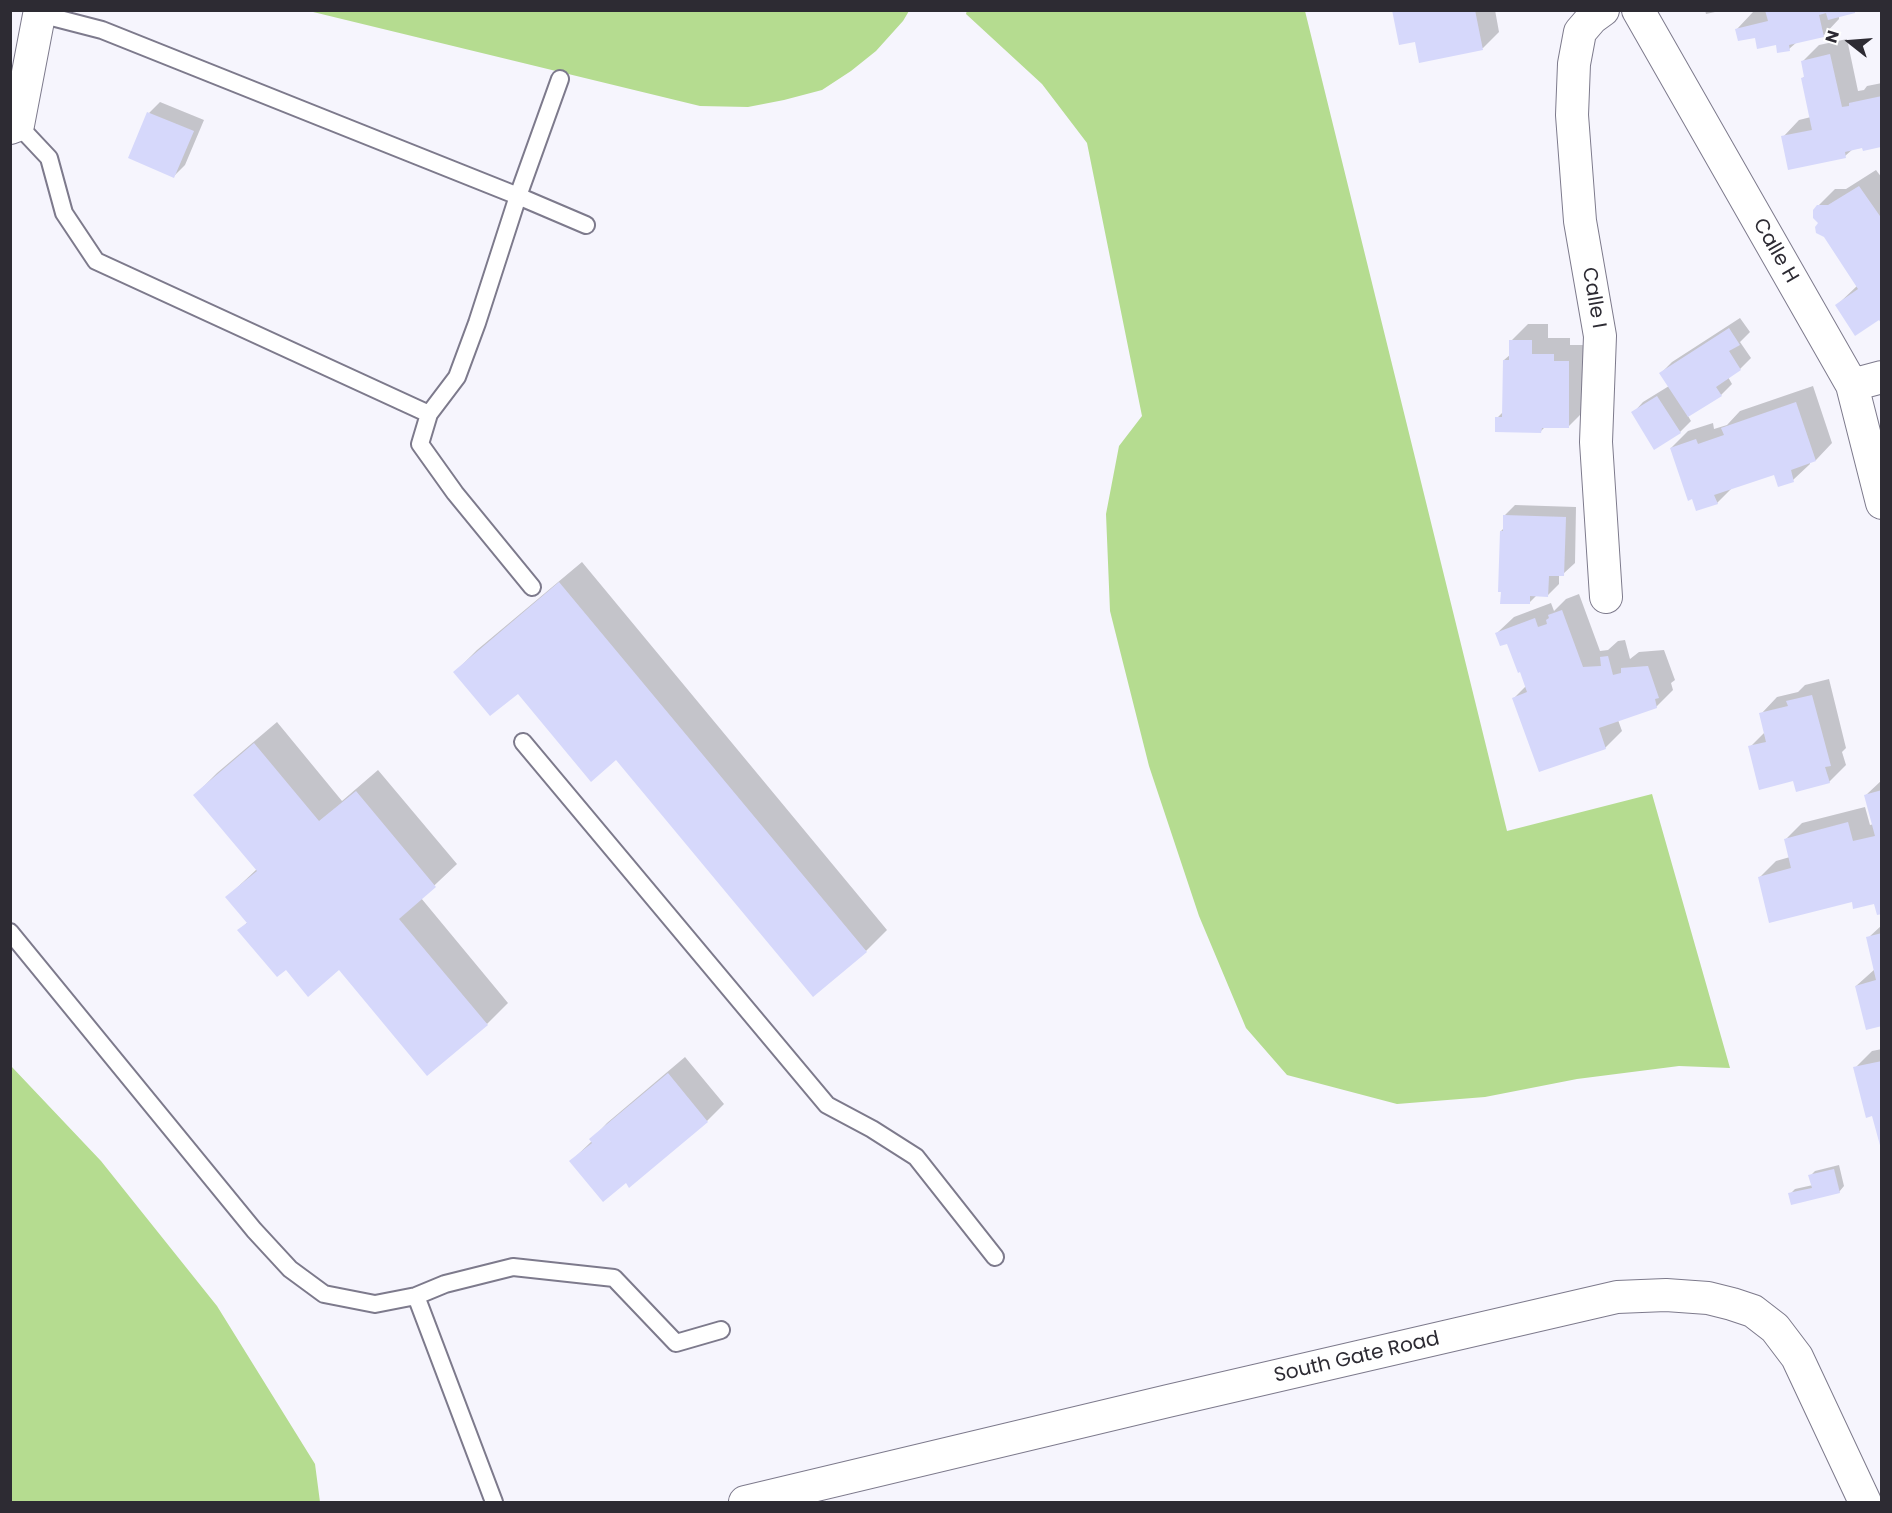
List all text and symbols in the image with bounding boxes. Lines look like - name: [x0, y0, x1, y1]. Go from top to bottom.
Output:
- north arrow: [1820, 12, 1880, 72]
- text: N: [1820, 27, 1845, 46]
- street label: Calle H: [1747, 215, 1803, 287]
- street label: Calle I: [1576, 266, 1610, 330]
- street label: South Gate Road: [1272, 1327, 1442, 1389]

